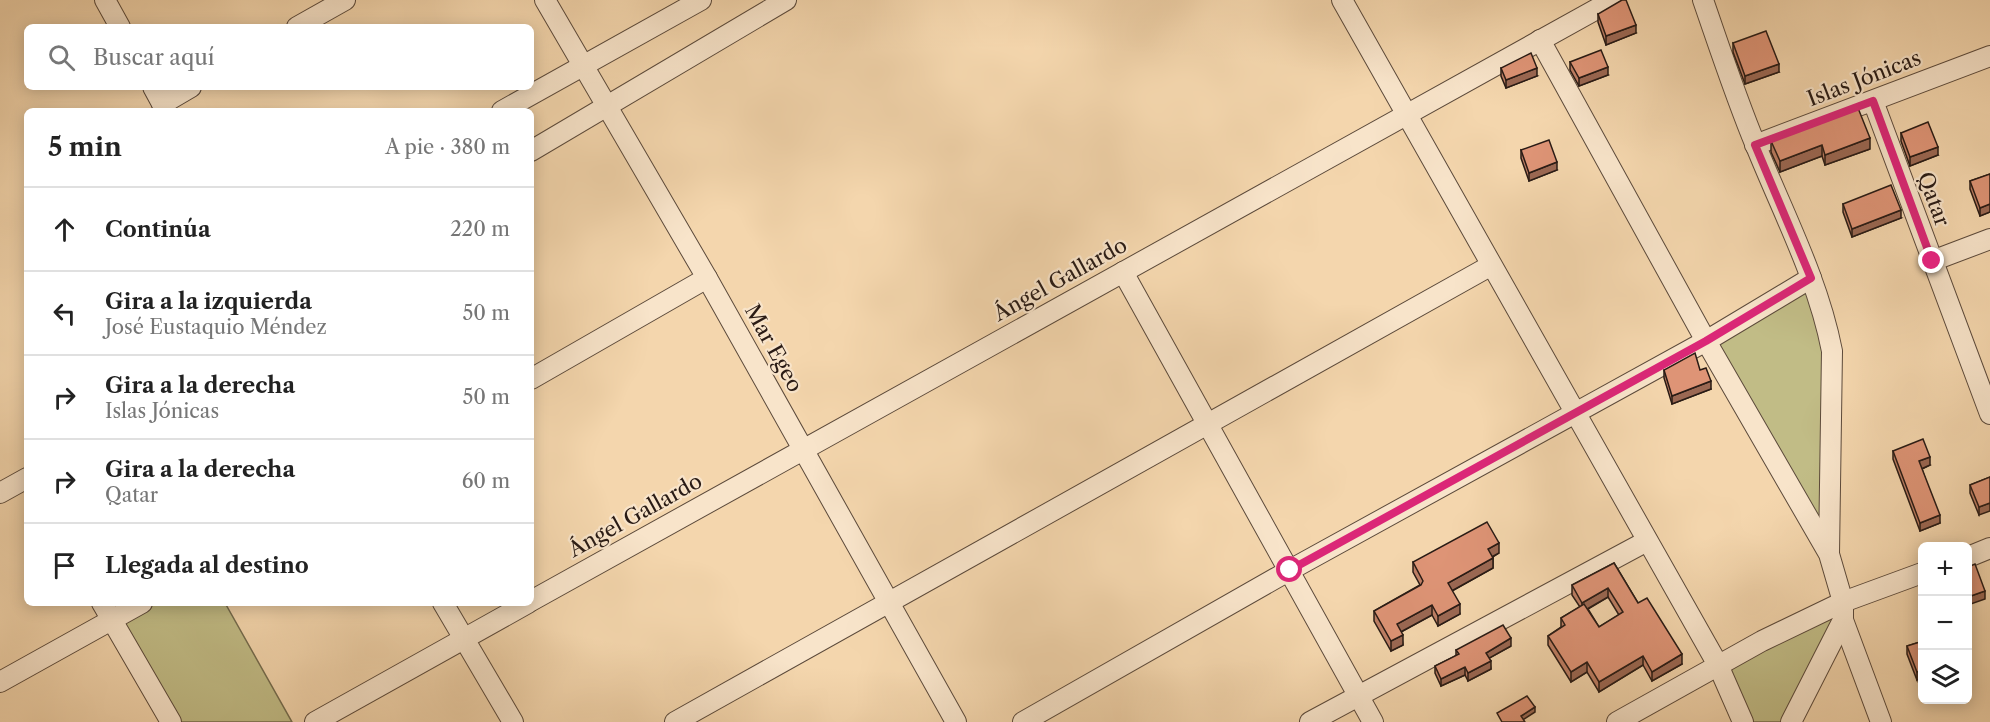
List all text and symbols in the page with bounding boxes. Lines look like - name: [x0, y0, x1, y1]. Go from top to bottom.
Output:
- search box: [24, 24, 534, 90]
- icon: search: [45, 41, 78, 74]
- text: Buscar aquí: [93, 44, 215, 71]
- street label: Islas Jónicas: [1804, 45, 1924, 111]
- text: 5 min: [48, 131, 122, 163]
- text: A pie · 380 m: [385, 135, 510, 159]
- street label: Qatar: [1913, 168, 1955, 230]
- icon: ahead: [48, 213, 81, 246]
- text: Continúa: [105, 216, 211, 243]
- text: 220 m: [450, 217, 510, 241]
- street label: Ángel Gallardo: [988, 232, 1131, 327]
- route end: [1918, 247, 1944, 273]
- text: Gira a la izquierda: [105, 288, 312, 315]
- icon: left: [48, 297, 81, 330]
- street label: Mar Egeo: [740, 300, 808, 396]
- text: 50 m: [463, 301, 510, 325]
- text: José Eustaquio Méndez: [105, 315, 327, 339]
- text: Gira a la derecha: [105, 372, 295, 399]
- icon: right: [48, 381, 81, 414]
- text: 50 m: [463, 385, 510, 409]
- text: Islas Jónicas: [105, 399, 219, 423]
- text: Gira a la derecha: [105, 456, 295, 483]
- icon: right: [48, 465, 81, 498]
- street label: Ángel Gallardo: [563, 468, 706, 563]
- text: 60 m: [462, 469, 510, 493]
- text: Qatar: [105, 483, 158, 507]
- map controls: [1918, 542, 1972, 704]
- button: +: [1918, 542, 1972, 596]
- icon: arrive: [48, 549, 81, 582]
- text: Llegada al destino: [105, 552, 309, 579]
- route start: [1276, 556, 1302, 582]
- button: −: [1918, 596, 1972, 650]
- button: layers: [1918, 650, 1972, 704]

